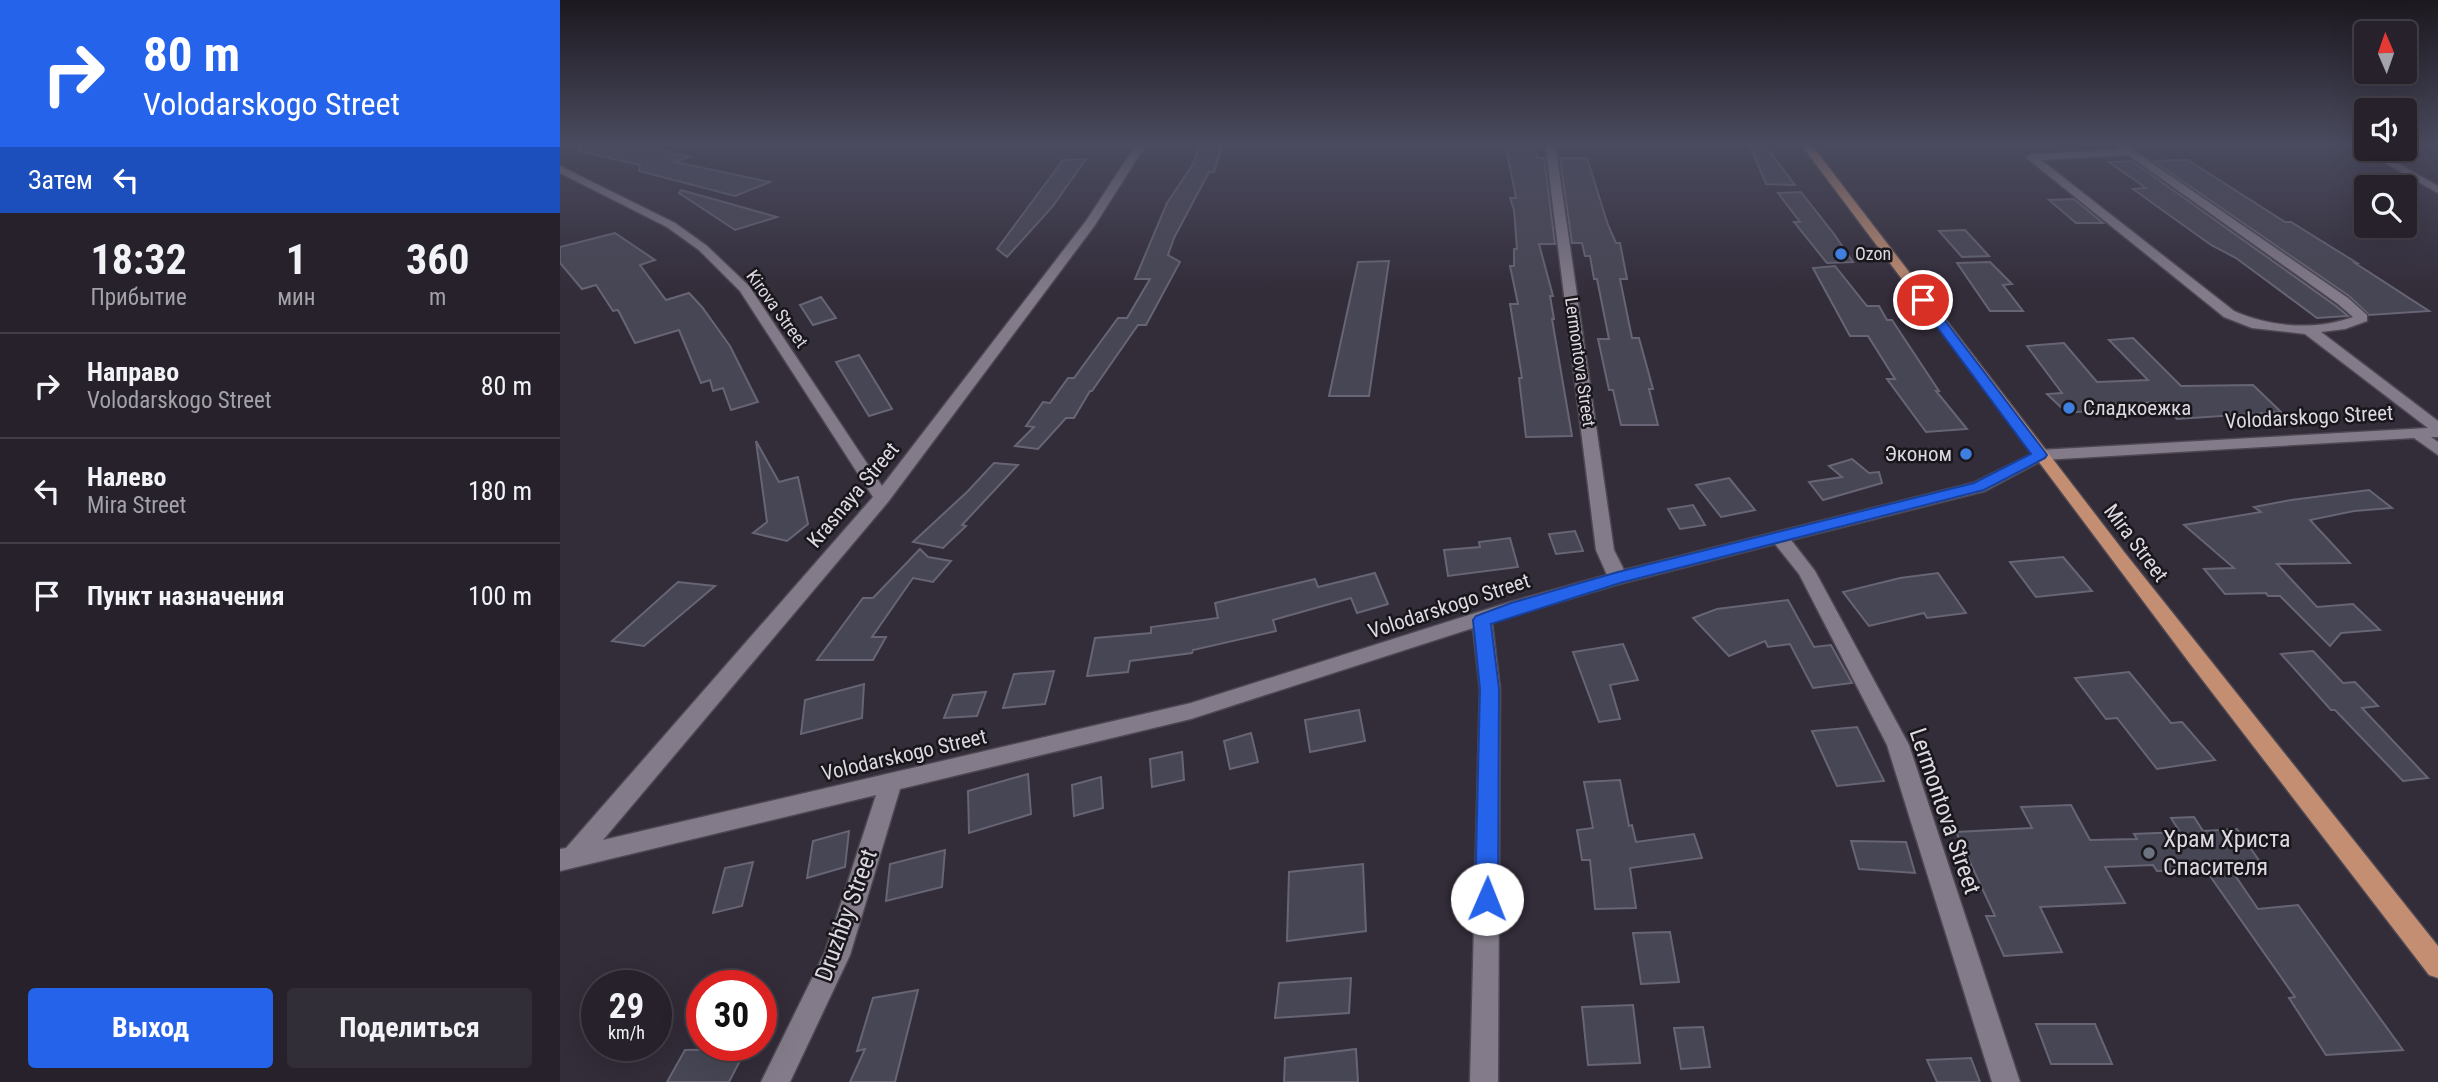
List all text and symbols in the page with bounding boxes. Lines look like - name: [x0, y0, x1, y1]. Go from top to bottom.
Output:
- north arrow: [2354, 21, 2417, 84]
- map controls: [2354, 21, 2417, 238]
- text: 80 m: [143, 26, 240, 83]
- icon: right: [28, 28, 119, 119]
- text: Volodarskogo Street: [143, 85, 400, 123]
- button: sound: [2354, 98, 2417, 161]
- icon: left: [107, 161, 145, 199]
- text: Затем: [28, 165, 93, 195]
- button: search: [2354, 175, 2417, 238]
- text: 18:32: [90, 235, 187, 284]
- text: 1: [286, 235, 307, 284]
- text: 360: [406, 235, 470, 284]
- place label: Ozon: [1855, 243, 1891, 264]
- marker: Ozon: [1833, 246, 1849, 262]
- street label: Kirova Street: [742, 266, 813, 352]
- pin: [1893, 270, 1953, 330]
- icon: arrive: [1904, 281, 1942, 319]
- text: Прибытие: [90, 284, 187, 311]
- text: мин: [277, 284, 316, 311]
- text: m: [429, 284, 446, 311]
- street label: Lermontova Street: [1561, 296, 1600, 428]
- text: Направо: [87, 357, 179, 387]
- icon: right: [28, 367, 66, 405]
- text: 80 m: [481, 371, 532, 401]
- text: Volodarskogo Street: [87, 387, 272, 414]
- place label: Сладкоежка: [2083, 396, 2191, 420]
- marker: Сладкоежка: [2061, 400, 2077, 416]
- street label: Volodarskogo Street: [2224, 401, 2394, 433]
- street label: Krasnaya Street: [802, 438, 904, 552]
- place label: Эконом: [1884, 442, 1952, 466]
- marker: Эконом: [1958, 446, 1974, 462]
- text: Налево: [87, 462, 167, 492]
- icon: left: [28, 472, 66, 510]
- text: 180 m: [468, 476, 532, 506]
- text: Mira Street: [87, 492, 186, 519]
- street label: Mira Street: [2099, 500, 2173, 586]
- street label: Volodarskogo Street: [1365, 569, 1533, 643]
- icon: arrive: [28, 577, 66, 615]
- text: Пункт назначения: [87, 581, 285, 611]
- text: 100 m: [468, 581, 532, 611]
- street label: Volodarskogo Street: [819, 724, 989, 786]
- street label: Lermontova Street: [1903, 724, 1987, 898]
- place label: Храм Христа Спасителя: [2163, 825, 2290, 881]
- street label: Druzhby Street: [809, 845, 883, 985]
- marker: Храм Христа Спасителя: [2141, 845, 2157, 861]
- position arrow: [1450, 862, 1524, 936]
- speed limit sign: 30: [686, 970, 777, 1061]
- text: 29: [609, 986, 644, 1027]
- button: Выход: [28, 988, 273, 1068]
- button: Поделиться: [287, 988, 532, 1068]
- text: km/h: [608, 1022, 645, 1043]

